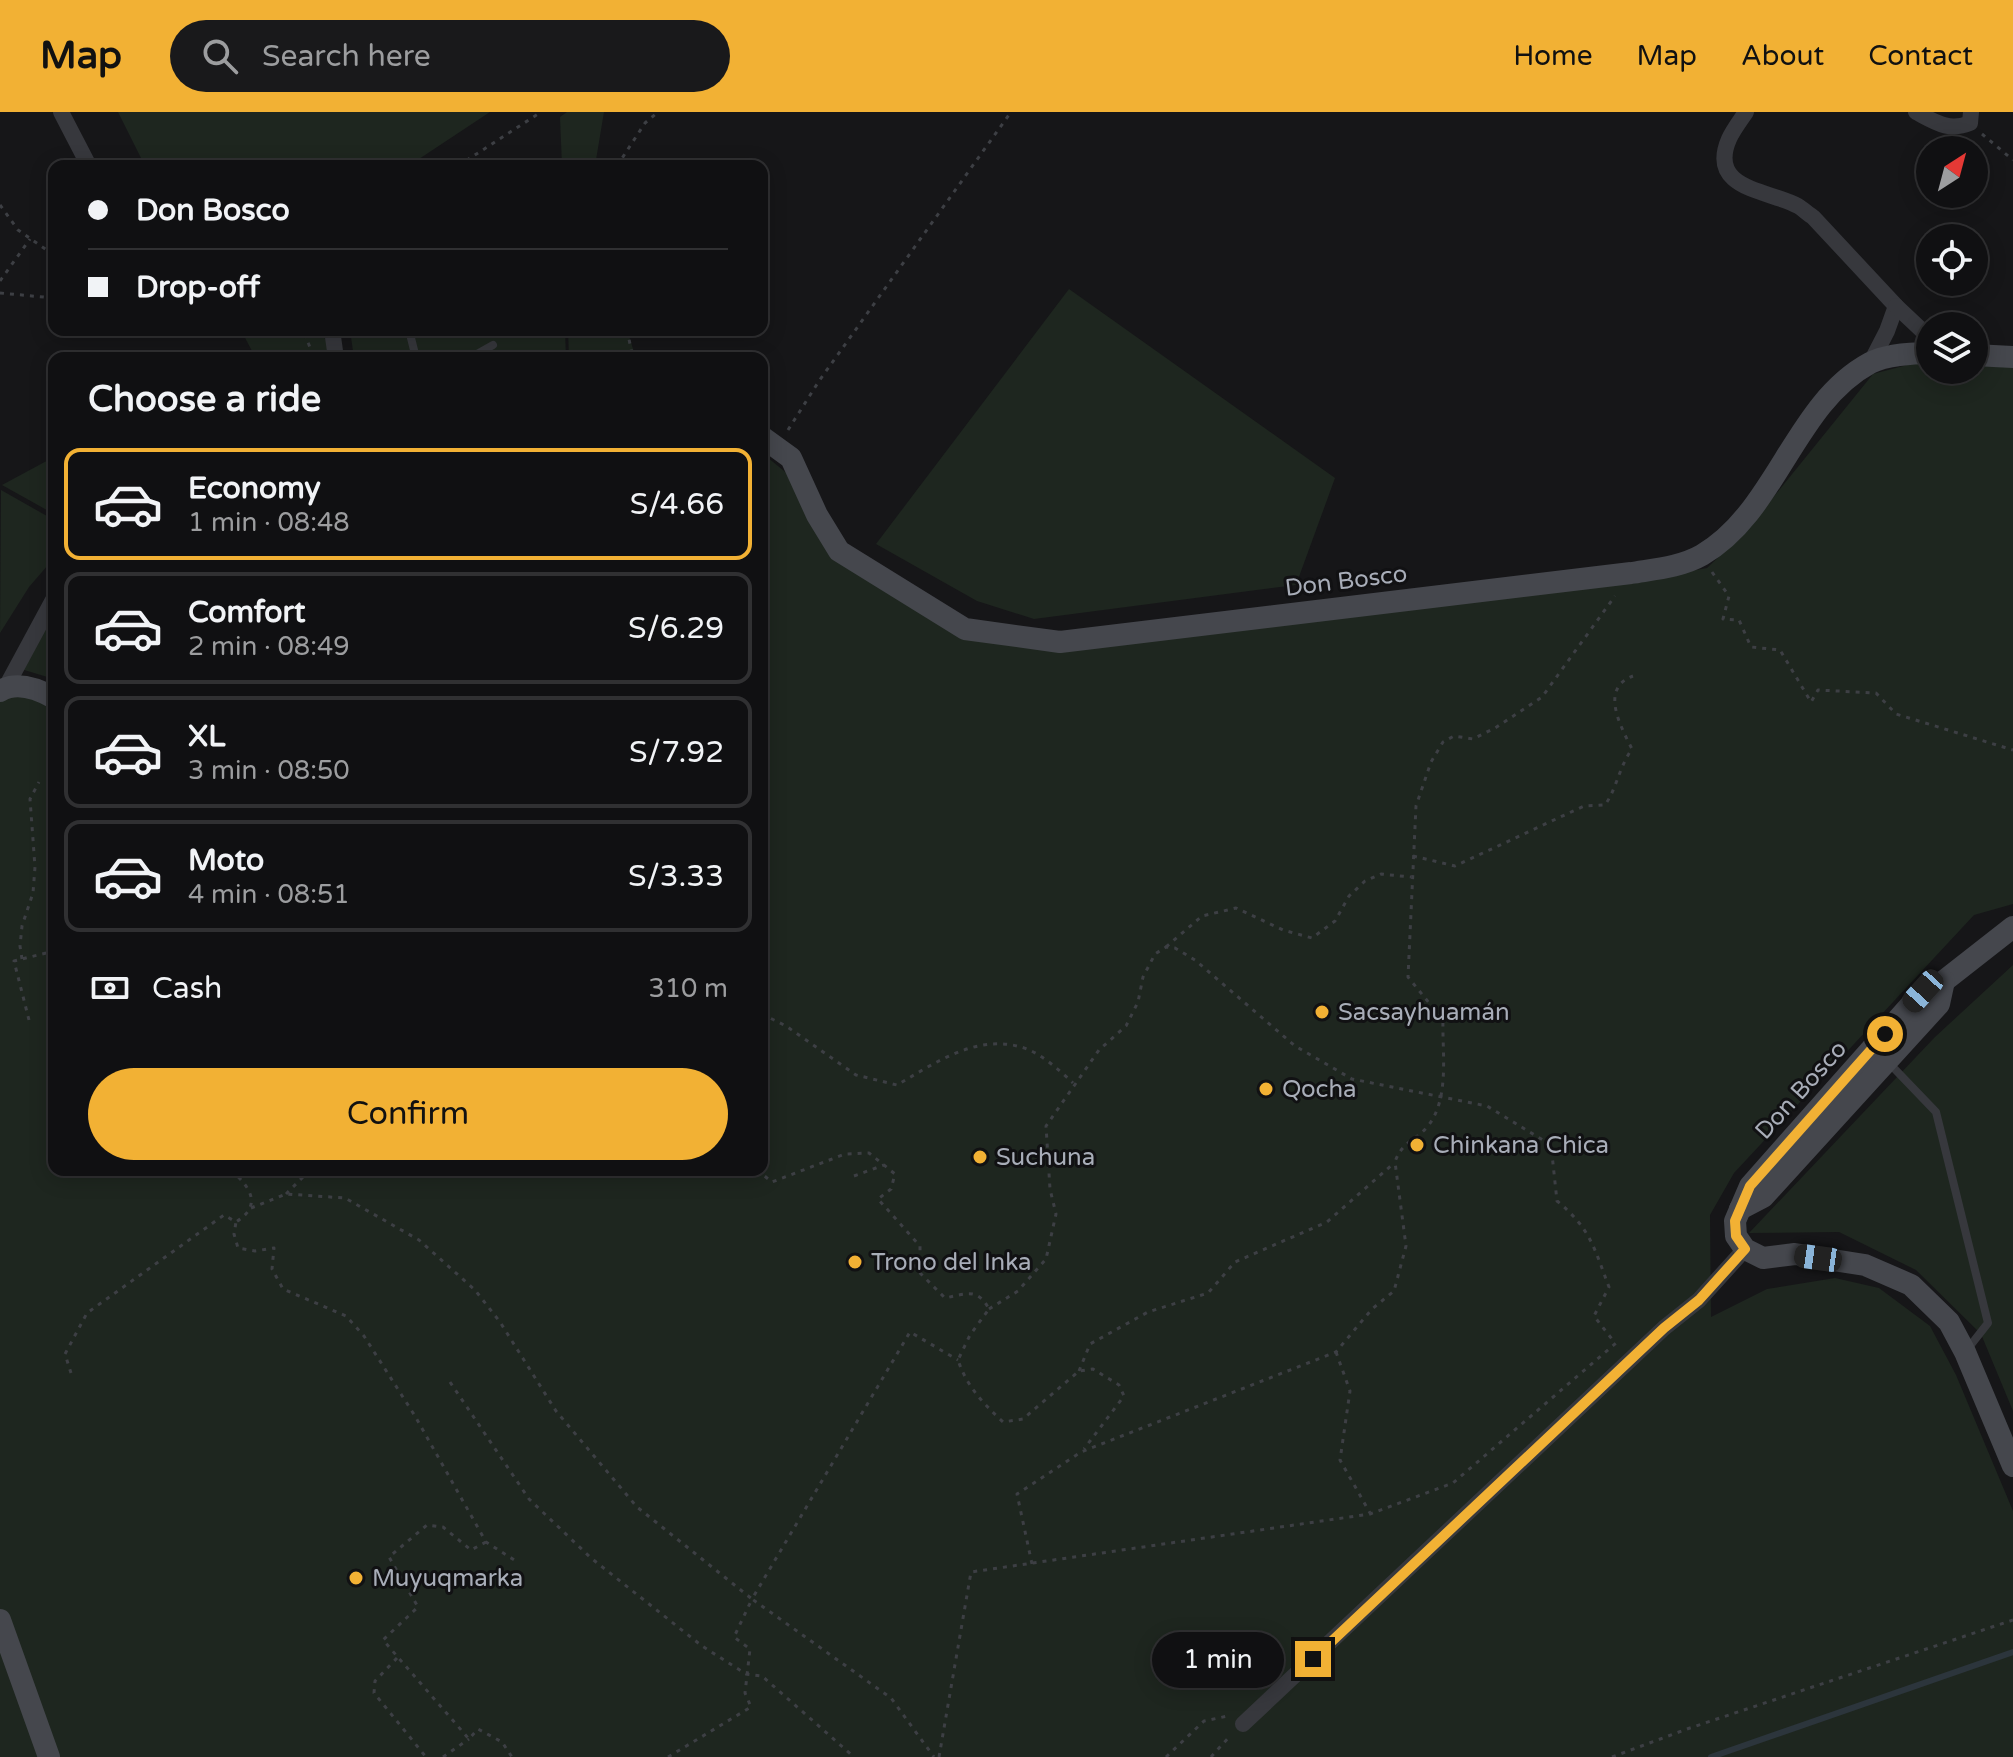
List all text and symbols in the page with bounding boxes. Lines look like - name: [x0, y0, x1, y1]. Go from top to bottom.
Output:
- search box: [170, 20, 730, 92]
- text: Map: [40, 33, 122, 79]
- icon: search: [198, 34, 242, 78]
- text: Search here: [262, 38, 431, 75]
- text: Home: [1513, 39, 1593, 73]
- text: Map: [1637, 39, 1697, 73]
- text: About: [1741, 39, 1824, 73]
- text: Contact: [1868, 39, 1973, 73]
- north arrow: [1916, 136, 1988, 208]
- map controls: [1916, 136, 1988, 384]
- text: Don Bosco: [136, 192, 290, 229]
- button: locate: [1916, 224, 1988, 296]
- text: Drop-off: [136, 269, 260, 306]
- button: layers: [1916, 312, 1988, 384]
- text: Choose a ride: [88, 378, 321, 421]
- icon: car: [92, 468, 164, 540]
- text: Economy: [188, 470, 321, 507]
- text: S/4.66: [630, 486, 724, 523]
- text: 1 min · 08:48: [188, 507, 350, 538]
- street label: Don Bosco: [1283, 559, 1409, 603]
- icon: car: [92, 592, 164, 664]
- text: Comfort: [188, 594, 306, 631]
- text: S/6.29: [628, 610, 724, 647]
- text: 2 min · 08:49: [188, 631, 350, 662]
- icon: car: [92, 716, 164, 788]
- text: XL: [188, 718, 225, 755]
- text: S/7.92: [629, 734, 724, 771]
- text: 3 min · 08:50: [188, 755, 350, 786]
- icon: car: [92, 840, 164, 912]
- text: Moto: [188, 842, 264, 879]
- text: S/3.33: [628, 858, 724, 895]
- text: 4 min · 08:51: [188, 879, 350, 910]
- car: [1898, 965, 1948, 1017]
- icon: cash: [88, 966, 132, 1010]
- text: Cash: [152, 970, 222, 1007]
- text: 310 m: [648, 973, 728, 1004]
- place label: Sacsayhuamán: [1338, 998, 1510, 1027]
- marker: Sacsayhuamán: [1313, 1003, 1331, 1021]
- route start: [1867, 1016, 1903, 1052]
- street label: Don Bosco: [1749, 1035, 1853, 1145]
- button: Confirm: [88, 1068, 728, 1160]
- place label: Qocha: [1282, 1075, 1357, 1104]
- marker: Qocha: [1257, 1080, 1275, 1098]
- place label: Chinkana Chica: [1433, 1131, 1609, 1160]
- marker: Chinkana Chica: [1408, 1136, 1426, 1154]
- place label: Suchuna: [996, 1143, 1095, 1172]
- marker: Suchuna: [971, 1148, 989, 1166]
- car: [1793, 1243, 1843, 1273]
- place label: Trono del Inka: [871, 1248, 1032, 1277]
- marker: Trono del Inka: [846, 1253, 864, 1271]
- place label: Muyuqmarka: [372, 1564, 523, 1593]
- marker: Muyuqmarka: [347, 1569, 365, 1587]
- callout: 1 min: [1153, 1631, 1285, 1687]
- route end: [1295, 1641, 1331, 1677]
- text: 1 min: [1183, 1644, 1253, 1675]

